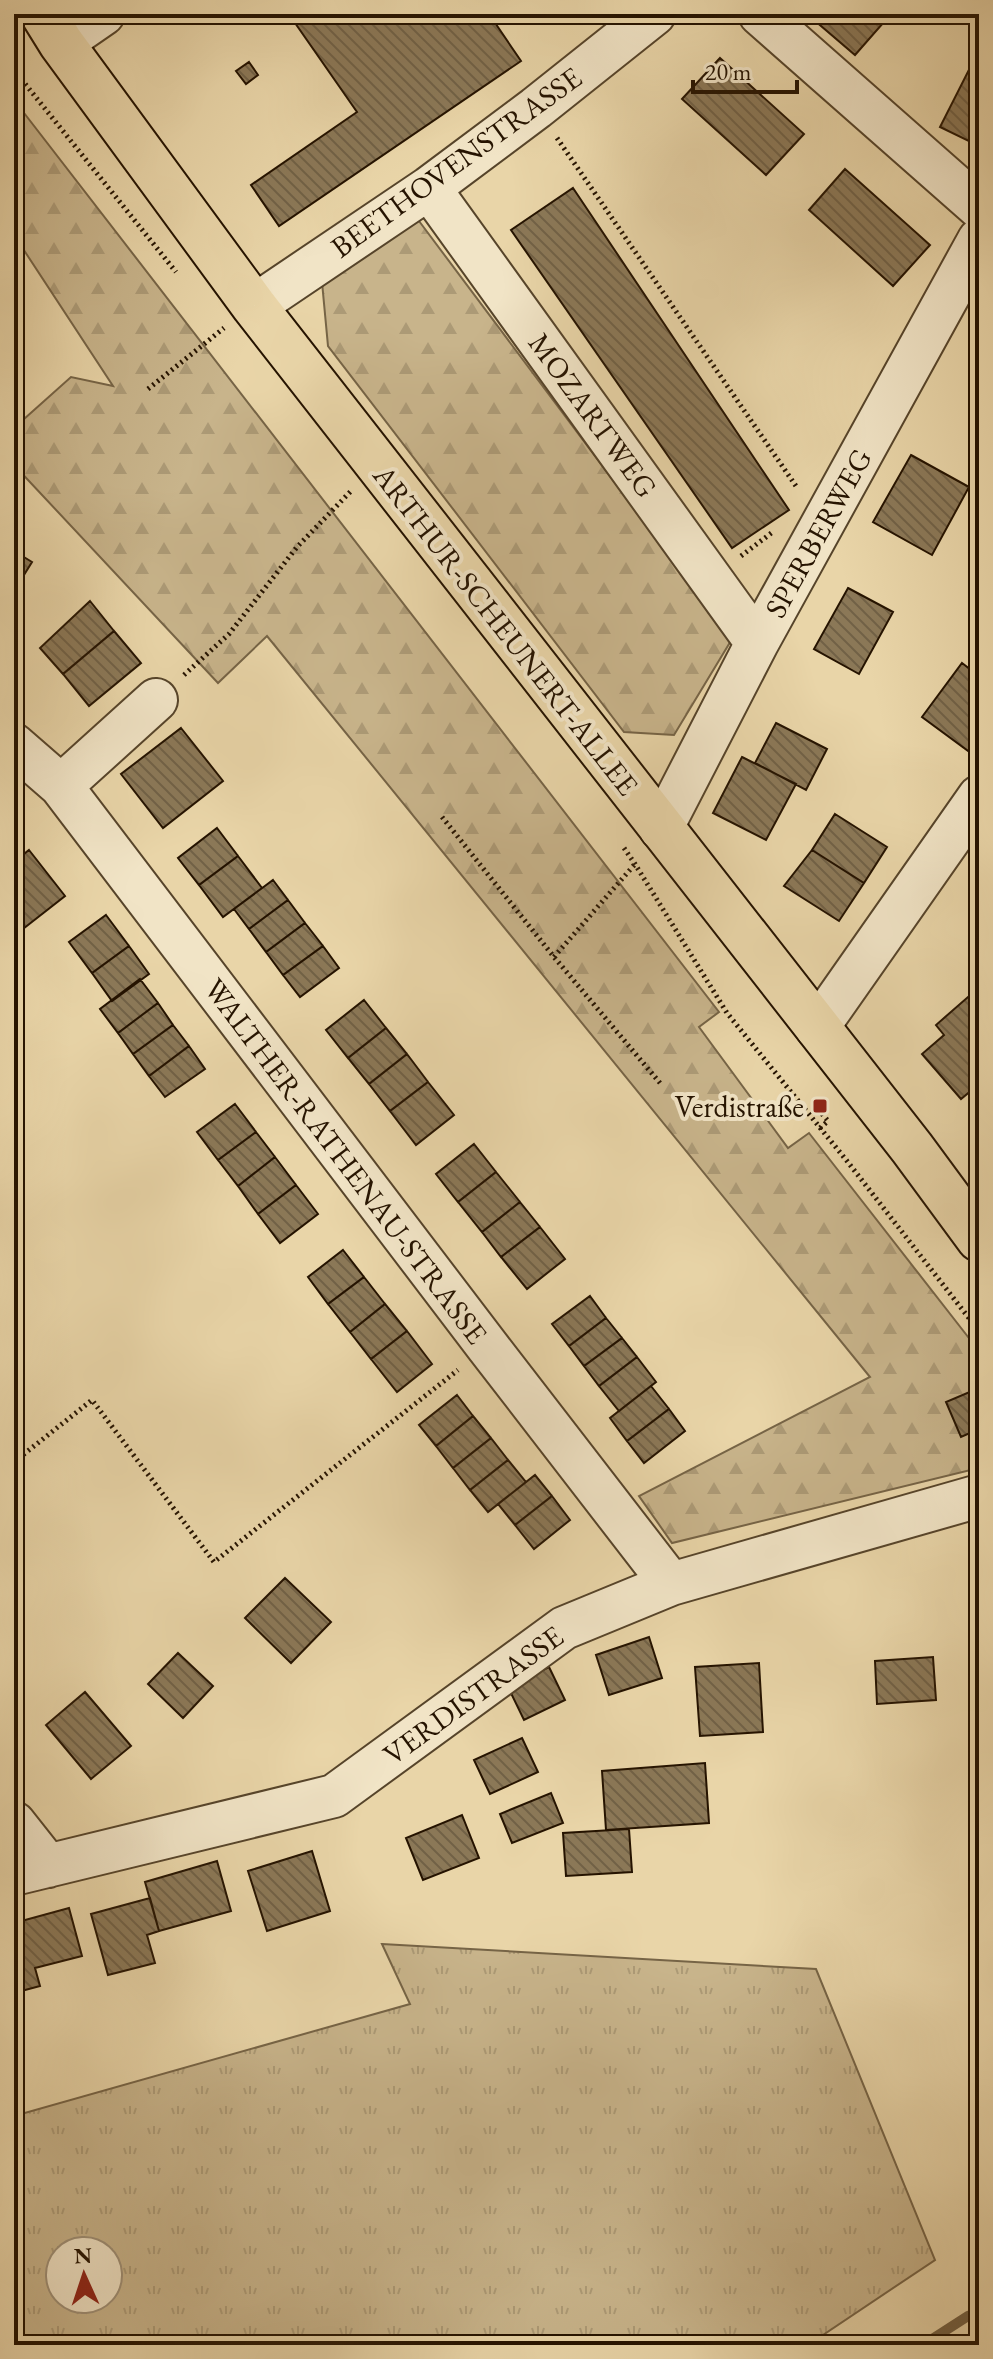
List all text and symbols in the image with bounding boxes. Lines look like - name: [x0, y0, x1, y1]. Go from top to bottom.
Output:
- scale bar: [693, 44, 797, 94]
- text: 20 m: [705, 56, 752, 87]
- street label: BEETHOVENSTRASSE: [323, 58, 589, 266]
- street label: MOZARTWEG: [520, 325, 666, 505]
- street label: SPERBERWEG: [755, 442, 881, 624]
- street label: ARTHUR-SCHEUNERT-ALLEE: [364, 456, 647, 803]
- street label: WALTHER-RATHENAU-STRASSE: [196, 970, 496, 1352]
- place label: Verdistraße: [675, 1087, 804, 1126]
- marker: Verdistraße: [811, 1097, 829, 1115]
- street label: VERDISTRASSE: [375, 1616, 571, 1774]
- north arrow: [44, 2235, 124, 2315]
- text: N: [73, 2241, 93, 2270]

